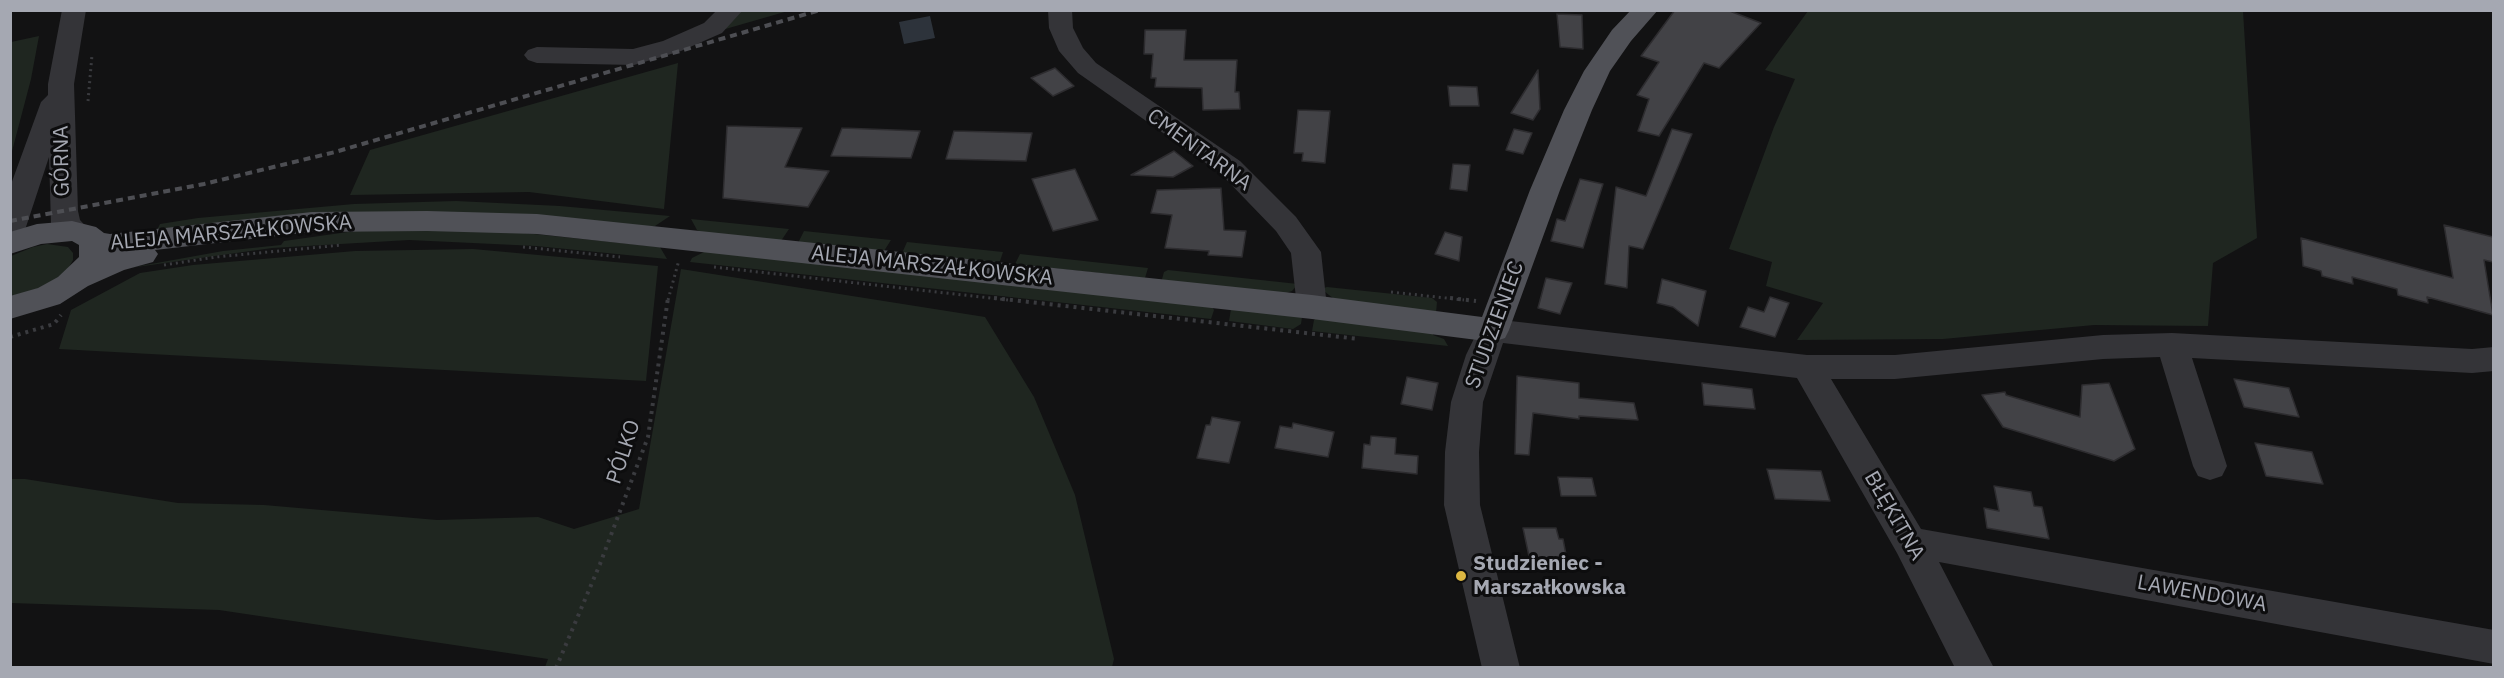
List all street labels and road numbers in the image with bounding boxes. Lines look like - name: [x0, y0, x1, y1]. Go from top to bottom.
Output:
- street label: CMENTARNA: [1142, 104, 1256, 196]
- street label: GÓRNA: [49, 125, 75, 197]
- street label: ALEJA MARSZAŁKOWSKA: [109, 210, 353, 256]
- street label: ALEJA MARSZAŁKOWSKA: [810, 241, 1054, 291]
- street label: STUDZIENIEC: [1460, 258, 1530, 392]
- street label: PÓLKO: [602, 417, 646, 487]
- street label: BŁĘKITNA: [1858, 467, 1930, 565]
- street label: LAWENDOWA: [2135, 570, 2269, 618]

